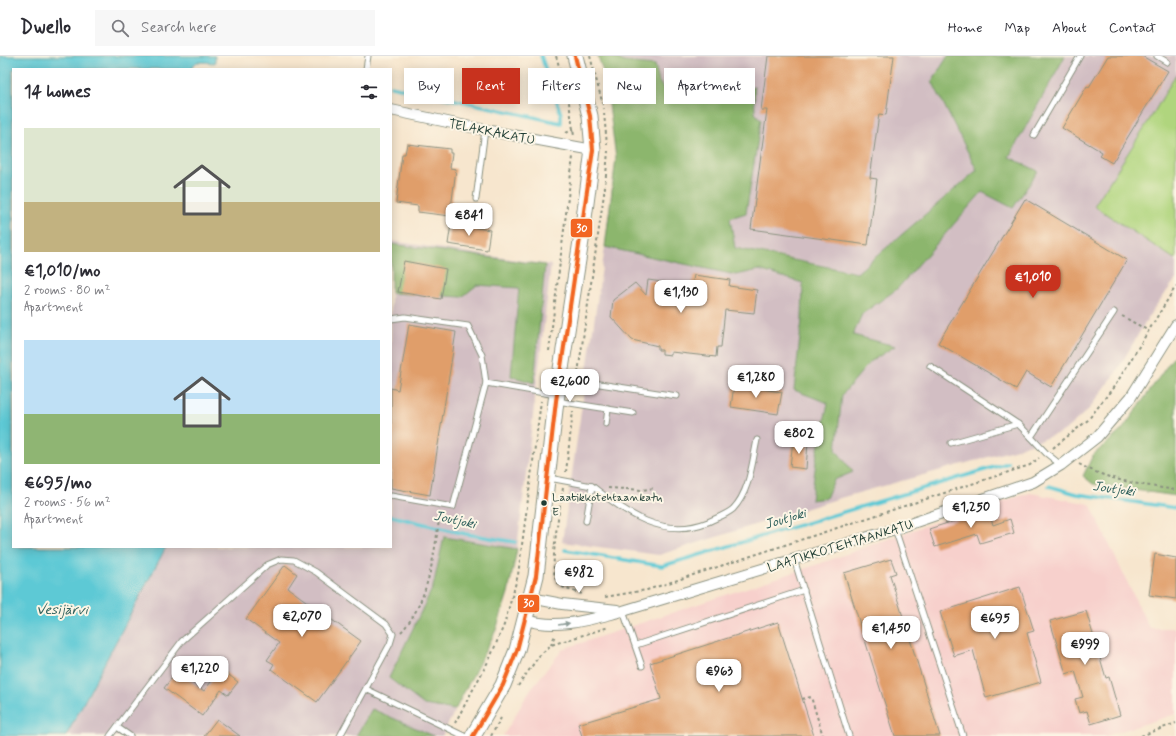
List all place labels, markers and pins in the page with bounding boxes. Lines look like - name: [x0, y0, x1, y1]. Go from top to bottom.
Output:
- pin: €841: [445, 203, 493, 237]
- pin: €1,010: [1000, 265, 1066, 299]
- pin: €1,130: [648, 280, 714, 314]
- pin: €1,280: [723, 365, 789, 399]
- pin: €2,600: [537, 369, 603, 403]
- pin: €802: [775, 421, 823, 455]
- place label: Laatikkotehtaankatu E: [552, 490, 663, 521]
- pin: €1,250: [938, 495, 1004, 529]
- marker: Laatikkotehtaankatu E: [539, 498, 549, 508]
- pin: €982: [555, 560, 603, 594]
- pin: €2,070: [269, 604, 335, 638]
- pin: €695: [971, 606, 1019, 640]
- pin: €1,450: [858, 616, 924, 650]
- pin: €999: [1061, 632, 1109, 666]
- pin: €1,220: [167, 656, 233, 690]
- pin: €963: [695, 659, 743, 693]

